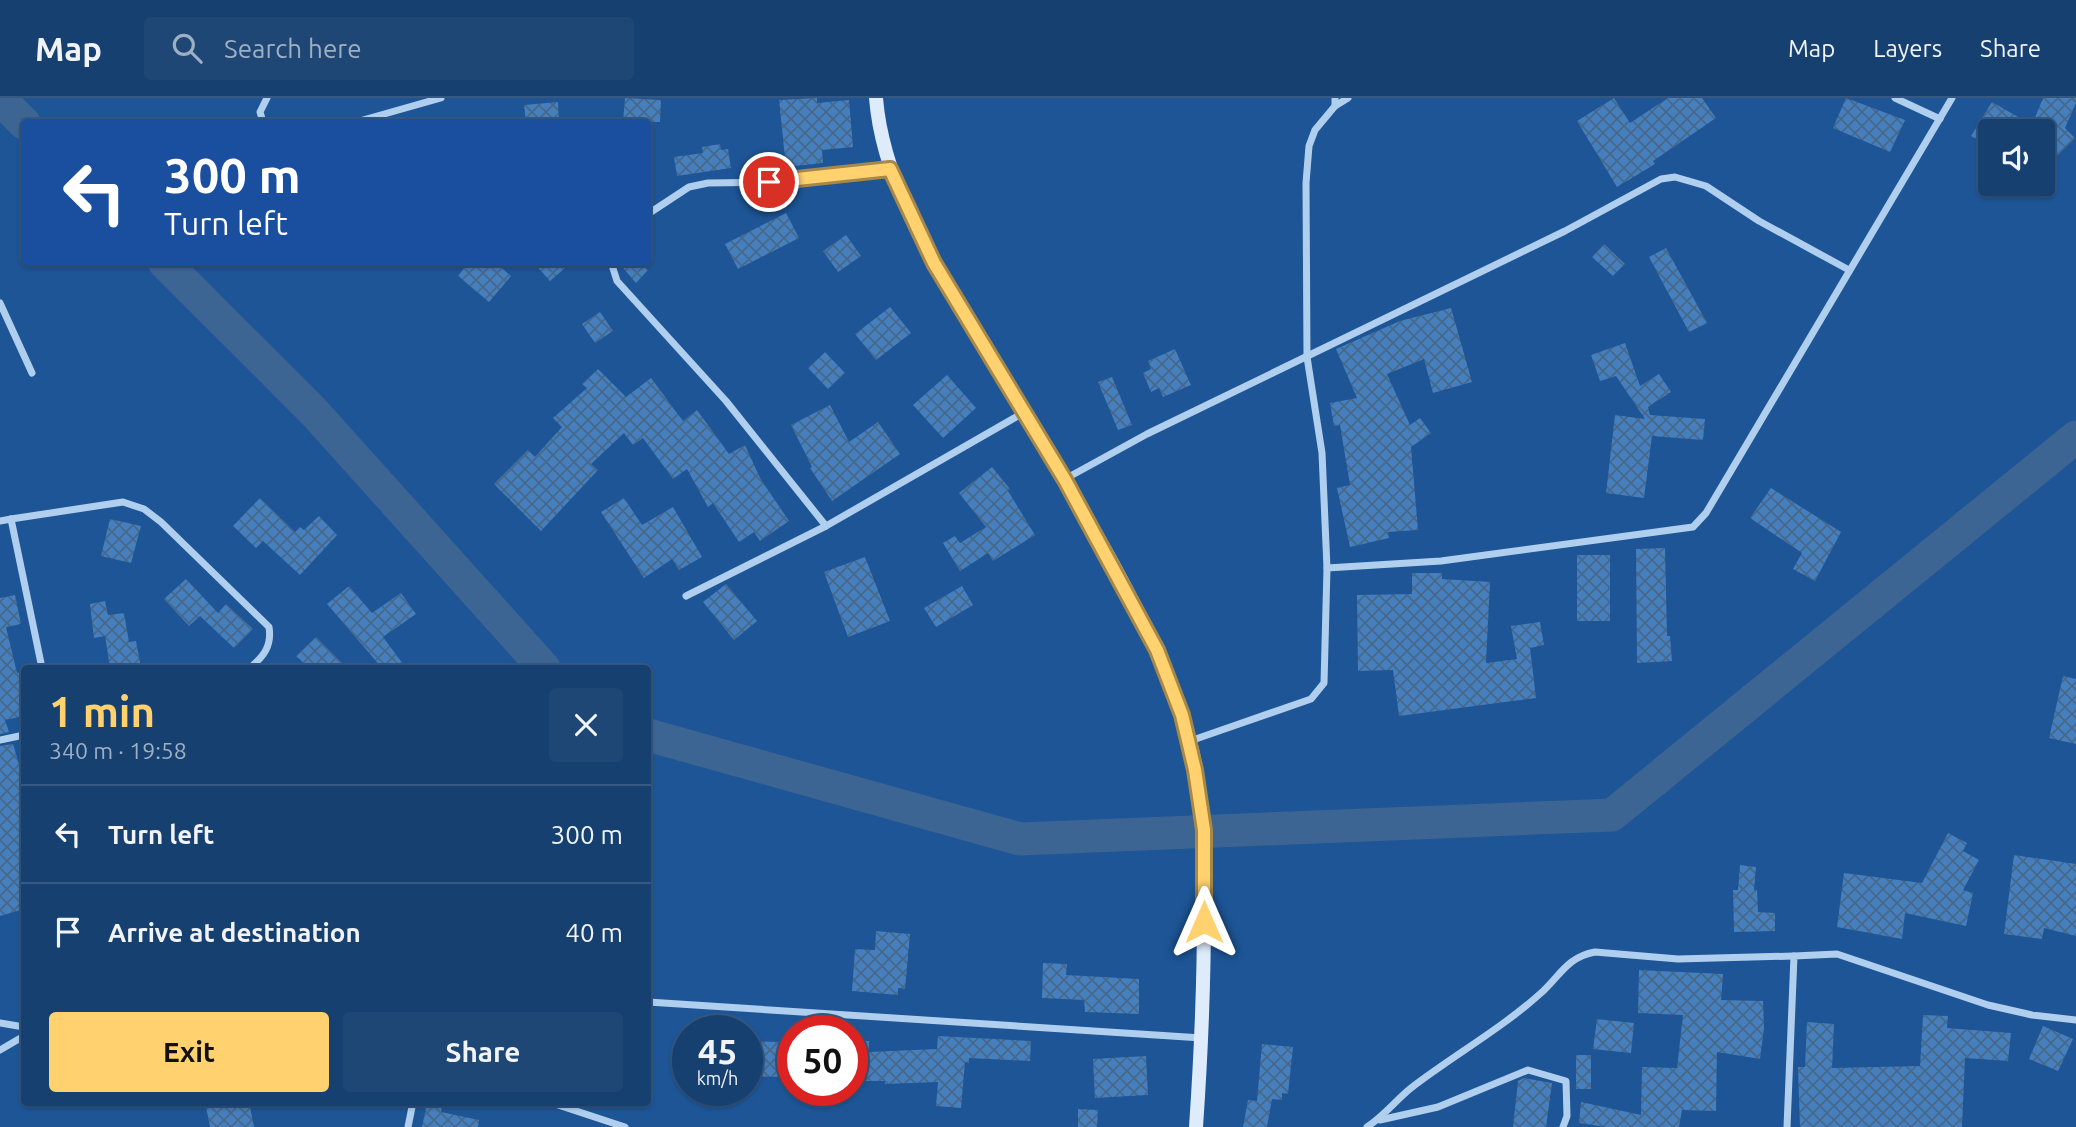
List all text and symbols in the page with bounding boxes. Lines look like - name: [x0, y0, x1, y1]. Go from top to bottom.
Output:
- search box: [144, 17, 634, 80]
- icon: search: [168, 29, 206, 67]
- text: Map: [35, 30, 102, 67]
- text: Search here: [224, 34, 362, 63]
- text: Map: [1788, 35, 1835, 62]
- text: Layers: [1873, 35, 1942, 62]
- text: Share: [1980, 35, 2041, 62]
- map controls: [1978, 119, 2055, 196]
- button: sound: [1978, 119, 2055, 196]
- icon: left: [49, 147, 140, 238]
- text: 300 m: [164, 147, 301, 202]
- pin: [739, 152, 799, 212]
- icon: arrive: [750, 163, 788, 201]
- text: Turn left: [164, 205, 288, 241]
- text: 1 min: [49, 688, 155, 735]
- button: close: [549, 688, 623, 762]
- text: 340 m · 19:58: [49, 738, 187, 763]
- icon: left: [49, 815, 87, 853]
- text: Turn left: [108, 820, 214, 849]
- text: 300 m: [551, 820, 623, 849]
- position arrow: [1167, 885, 1241, 959]
- icon: arrive: [49, 913, 87, 951]
- text: Arrive at destination: [108, 918, 361, 947]
- text: 40 m: [565, 918, 623, 947]
- button: Exit: [49, 1012, 329, 1092]
- button: Share: [343, 1012, 623, 1092]
- speed limit sign: 50: [777, 1015, 868, 1106]
- text: 45: [698, 1031, 737, 1071]
- text: km/h: [697, 1068, 738, 1088]

